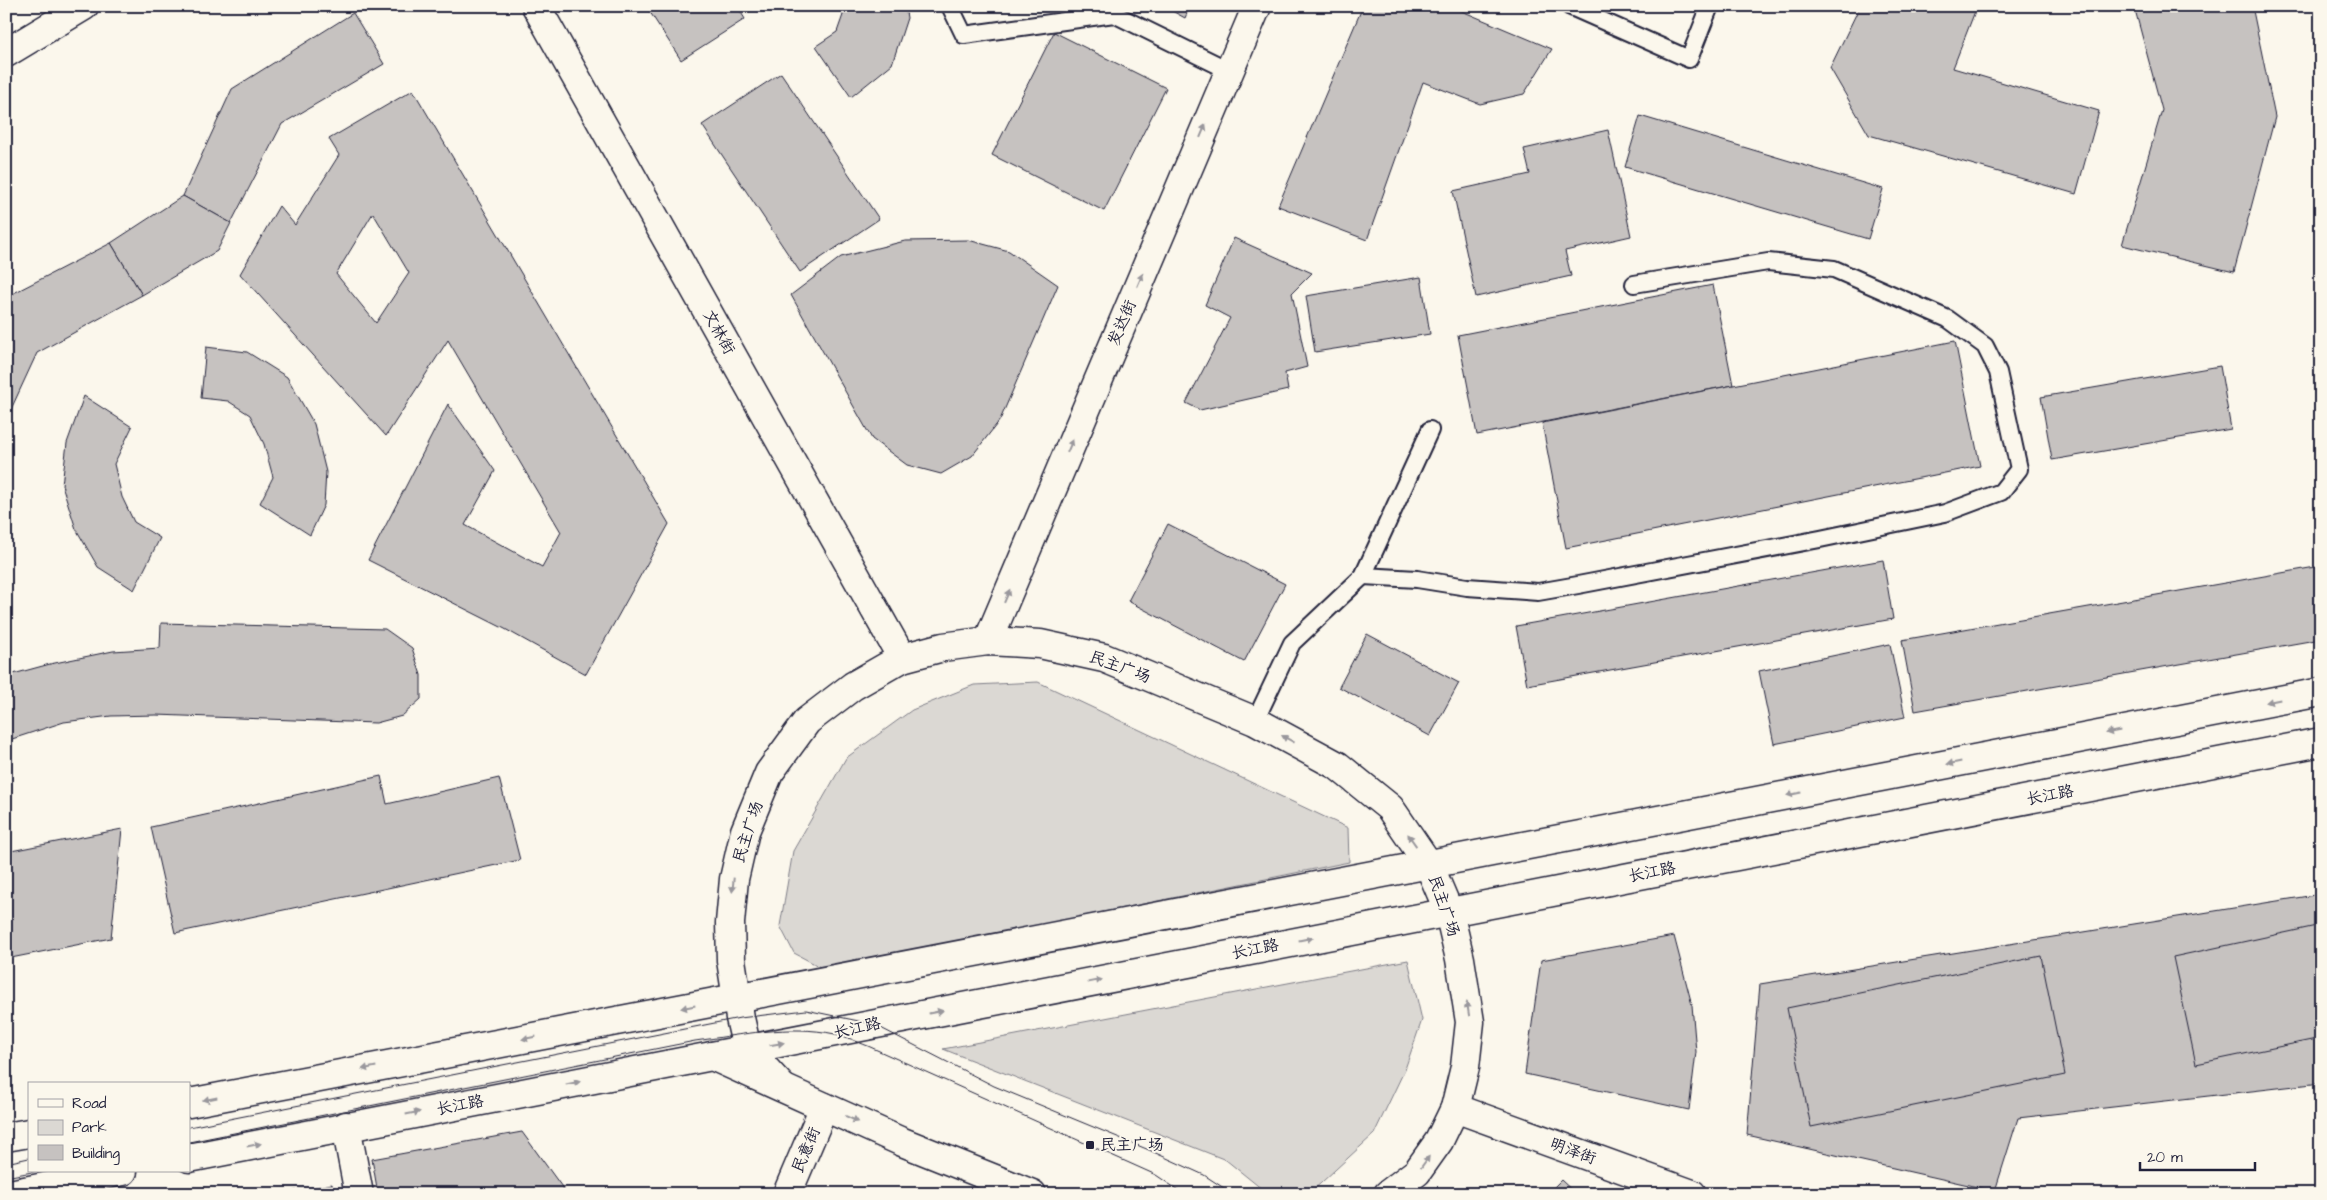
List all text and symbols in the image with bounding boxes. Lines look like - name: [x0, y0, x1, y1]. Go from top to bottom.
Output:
- one-way arrow: [1199, 124, 1207, 138]
- one-way arrow: [1136, 273, 1144, 288]
- street label: 发达街: [1102, 297, 1142, 349]
- street label: 文林街: [698, 306, 740, 358]
- one-way arrow: [1067, 439, 1075, 453]
- one-way arrow: [1004, 589, 1012, 603]
- street label: 民主广场: [1086, 646, 1154, 688]
- one-way arrow: [2265, 697, 2280, 705]
- one-way arrow: [2106, 728, 2121, 736]
- one-way arrow: [1281, 735, 1296, 743]
- one-way arrow: [1945, 759, 1961, 767]
- street label: 长江路: [2024, 780, 2076, 810]
- one-way arrow: [1786, 790, 1802, 798]
- street label: 民主广场: [728, 798, 768, 866]
- one-way arrow: [1407, 833, 1417, 847]
- street label: 长江路: [1626, 857, 1678, 887]
- street label: 民主广场: [1423, 872, 1465, 940]
- one-way arrow: [729, 878, 737, 894]
- street label: 长江路: [1229, 934, 1281, 964]
- one-way arrow: [1299, 935, 1315, 943]
- one-way arrow: [1088, 976, 1104, 984]
- one-way arrow: [1464, 1001, 1472, 1017]
- one-way arrow: [681, 1003, 696, 1011]
- one-way arrow: [928, 1008, 944, 1016]
- street label: 长江路: [831, 1012, 883, 1044]
- one-way arrow: [520, 1034, 536, 1042]
- one-way arrow: [769, 1039, 785, 1047]
- one-way arrow: [361, 1065, 377, 1073]
- one-way arrow: [565, 1078, 581, 1086]
- legend: [28, 1082, 190, 1172]
- street label: 长江路: [434, 1090, 486, 1120]
- text: Road: [72, 1093, 107, 1114]
- one-way arrow: [202, 1095, 217, 1103]
- one-way arrow: [406, 1109, 422, 1117]
- one-way arrow: [845, 1116, 859, 1124]
- text: Park: [72, 1117, 107, 1138]
- street label: 民意街: [786, 1124, 826, 1176]
- street label: 明泽街: [1547, 1132, 1599, 1170]
- place label: 民主广场: [1100, 1134, 1164, 1156]
- marker: 民主广场: [1084, 1139, 1096, 1151]
- scale bar: [2140, 1140, 2254, 1172]
- one-way arrow: [246, 1141, 261, 1149]
- text: Building: [72, 1143, 120, 1165]
- text: 20 m: [2147, 1147, 2183, 1168]
- one-way arrow: [1419, 1155, 1429, 1168]

